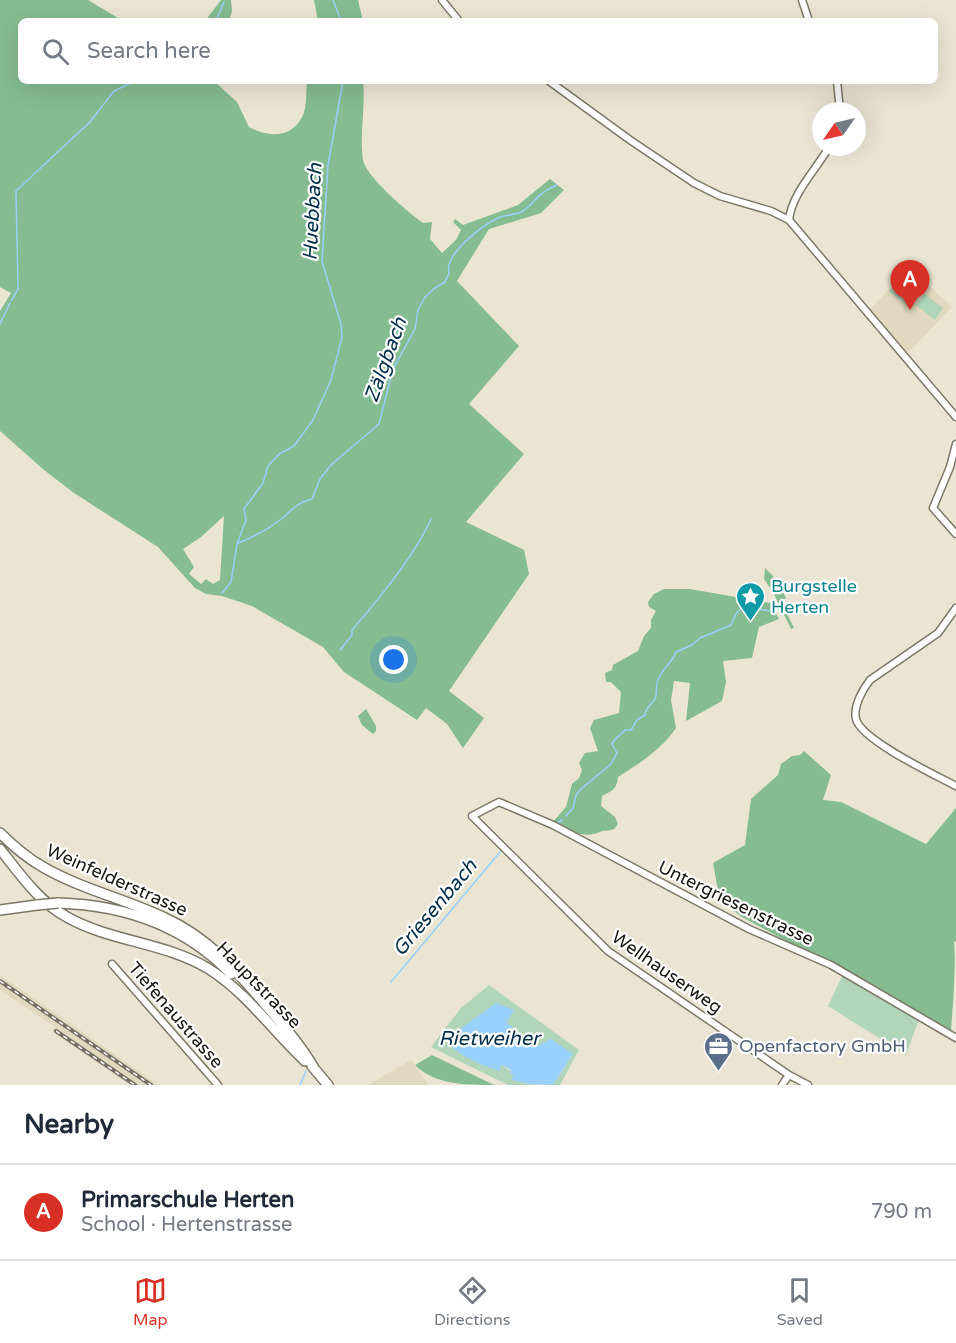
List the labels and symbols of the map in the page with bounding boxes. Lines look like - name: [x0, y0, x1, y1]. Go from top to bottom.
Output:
- north arrow: [812, 102, 866, 156]
- water label: Huebbach: [298, 162, 328, 261]
- pin: A: [890, 260, 930, 310]
- water label: Zälgbach: [360, 314, 413, 406]
- place label: Burgstelle Herten: [771, 575, 857, 618]
- place icon: Burgstelle Herten: [734, 580, 766, 622]
- your location: [379, 645, 408, 674]
- street label: Weinfelderstrasse: [43, 839, 191, 921]
- water label: Griesenbach: [388, 854, 483, 961]
- street label: Untergriesenstrasse: [655, 856, 817, 950]
- street label: Wellhauserweg: [607, 926, 727, 1018]
- street label: Hauptstrasse: [212, 937, 306, 1033]
- street label: Tiefenaustrasse: [124, 957, 228, 1073]
- water label: Rietweiher: [438, 1027, 542, 1051]
- office icon: Openfactory GmbH: [702, 1030, 734, 1072]
- place label: Openfactory GmbH: [739, 1035, 906, 1057]

